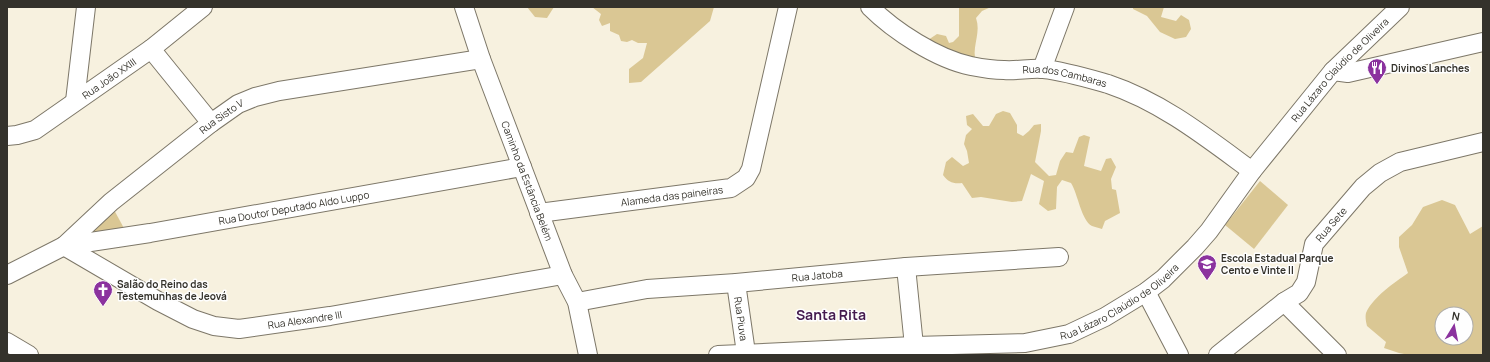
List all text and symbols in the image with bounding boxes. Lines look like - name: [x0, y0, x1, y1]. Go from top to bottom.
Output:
- street label: Rua Lázaro Claúdio de Oliveira: [1288, 15, 1392, 125]
- street label: Rua João XXIII: [79, 55, 139, 102]
- restaurant icon: Divinos Lanches: [1366, 57, 1388, 85]
- place label: Divinos Lanches: [1391, 61, 1470, 75]
- street label: Rua dos Cambaras: [1022, 62, 1109, 90]
- street label: Rua Sisto V: [196, 96, 245, 137]
- street label: Caminho da Estância Belém: [498, 119, 556, 243]
- street label: Alameda das paineiras: [620, 182, 724, 209]
- street label: Rua Doutor Deputado Aldo Luppo: [217, 187, 370, 228]
- street label: Rua Sete: [1312, 204, 1350, 245]
- place label: Escola Estadual Parque Cento e Vinte II: [1221, 251, 1333, 277]
- school or university icon: Escola Estadual Parque Cento e Vinte II: [1196, 253, 1218, 281]
- street label: Rua Lázaro Claúdio de Oliveira: [1059, 260, 1182, 343]
- street label: Rua Jatoba: [791, 266, 843, 285]
- place label: Salão do Reino das Testemunhas de Jeová: [117, 277, 227, 303]
- church icon: Salão do Reino das Testemunhas de Jeová: [92, 279, 114, 307]
- street label: Rua Piuva: [731, 296, 751, 342]
- district label: Santa Rita: [796, 305, 866, 324]
- north arrow: [1434, 306, 1474, 346]
- street label: Rua Alexandre III: [267, 307, 343, 332]
- text: N: [1451, 308, 1461, 324]

